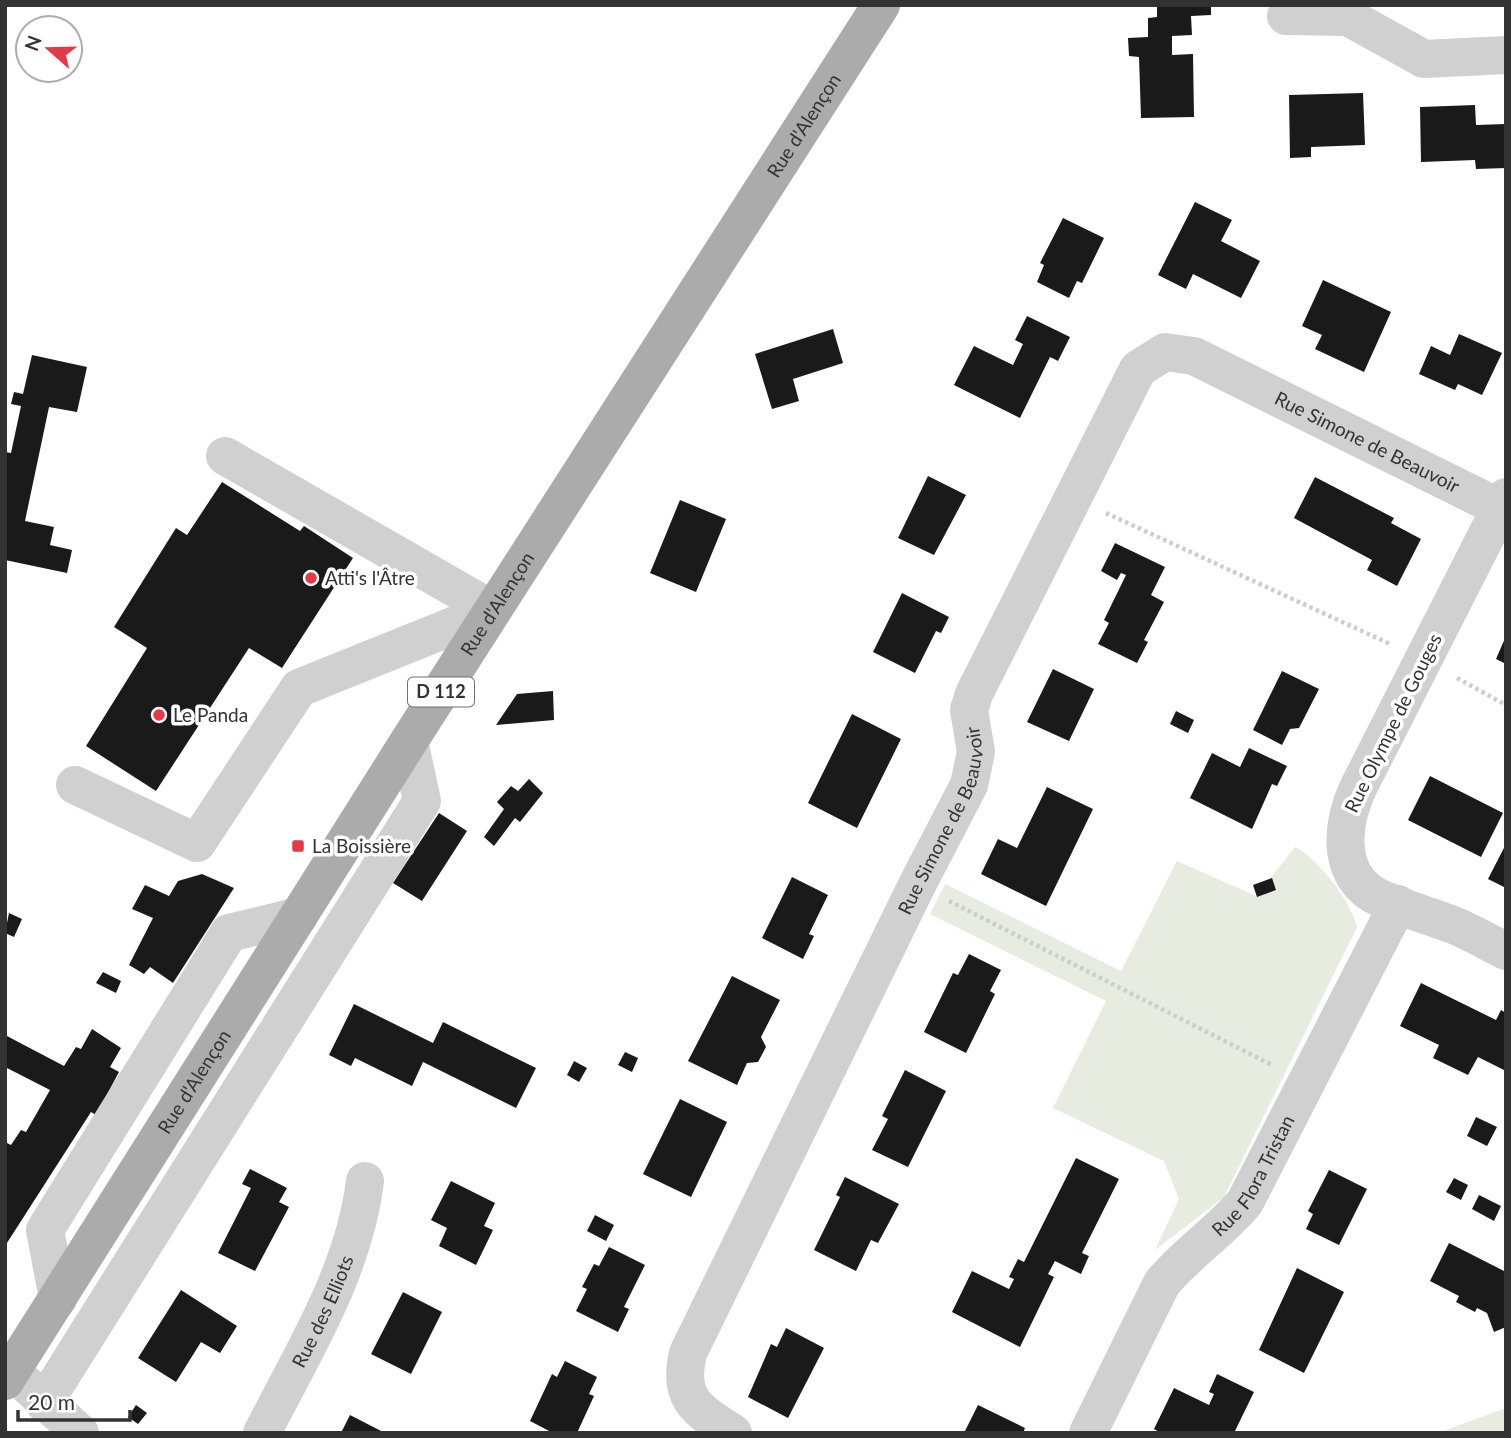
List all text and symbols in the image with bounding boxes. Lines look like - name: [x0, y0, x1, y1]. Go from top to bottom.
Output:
- north arrow: [14, 14, 84, 84]
- text: N: [19, 32, 46, 54]
- street label: Rue d'Alençon: [762, 69, 845, 181]
- street label: Rue Simone de Beauvoir: [1271, 386, 1464, 497]
- street label: Rue d'Alençon: [455, 547, 538, 660]
- place label: Atti's l'Âtre: [325, 566, 415, 589]
- marker: Atti's l'Âtre: [303, 570, 319, 586]
- street label: Rue Olympe de Gouges: [1339, 630, 1446, 816]
- road number: D 112: [408, 678, 474, 706]
- place label: Le Panda: [173, 703, 248, 726]
- marker: Le Panda: [151, 707, 167, 723]
- street label: Rue Simone de Beauvoir: [892, 725, 988, 918]
- place label: La Boissière: [312, 834, 411, 857]
- marker: La Boissière: [290, 838, 306, 854]
- street label: Rue d'Alençon: [152, 1025, 235, 1138]
- street label: Rue Flora Tristan: [1207, 1111, 1299, 1241]
- street label: Rue des Elliots: [286, 1252, 357, 1371]
- scale bar: [18, 1378, 130, 1422]
- text: 20 m: [28, 1389, 75, 1414]

